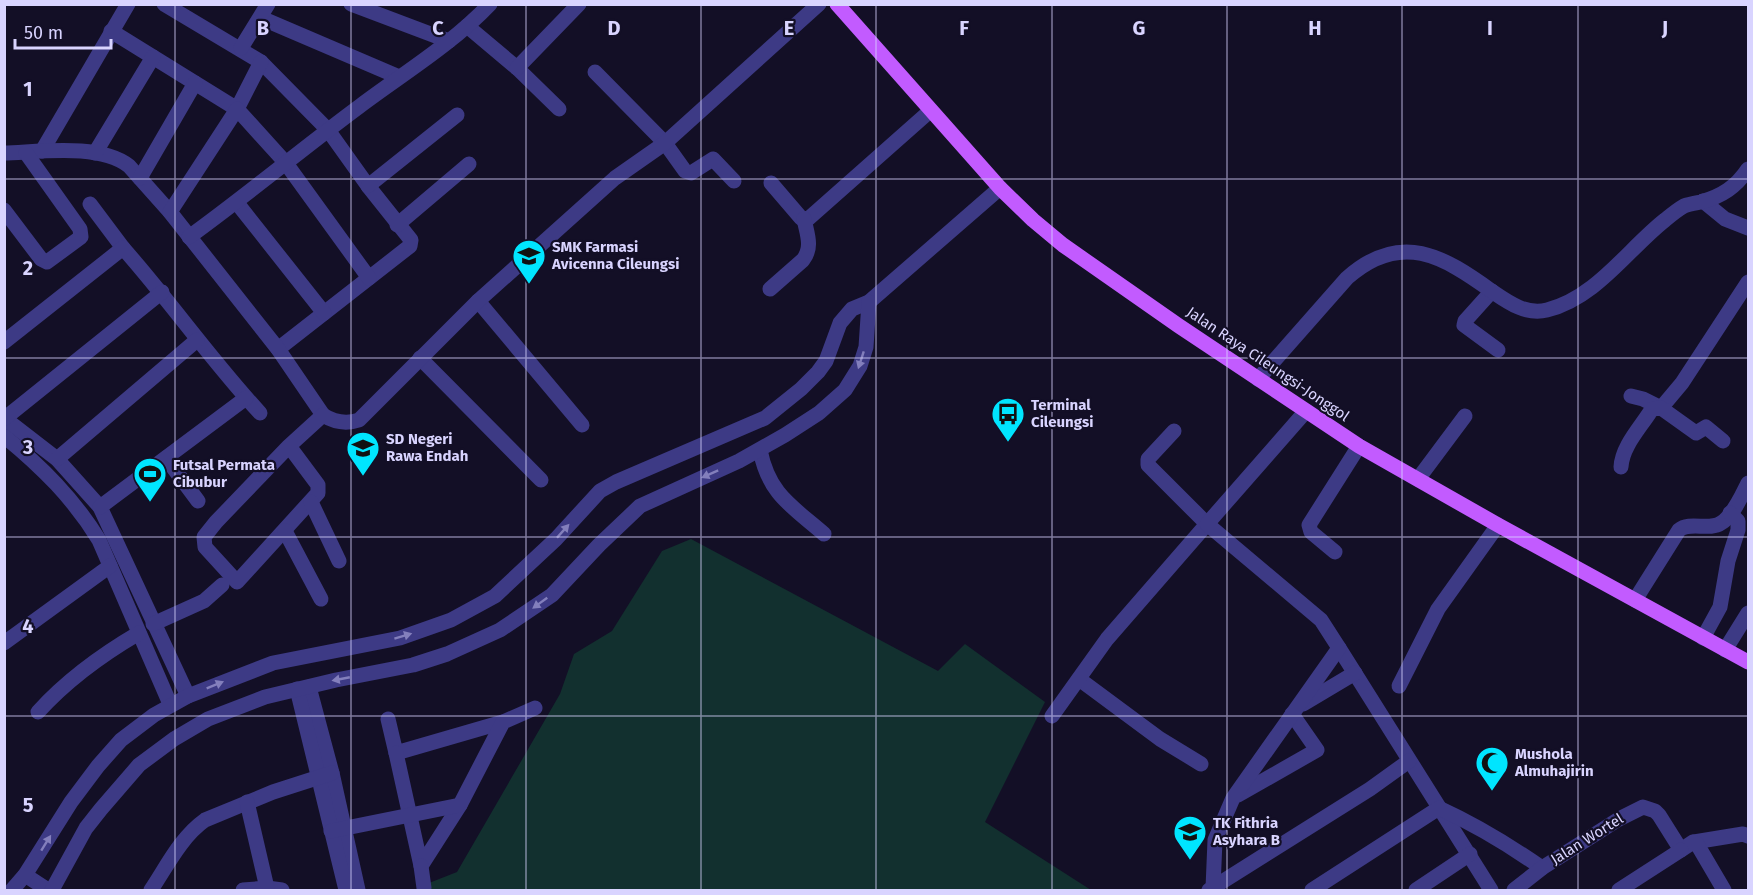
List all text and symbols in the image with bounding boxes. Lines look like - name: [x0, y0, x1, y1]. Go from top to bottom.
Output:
- scale bar: [15, 12, 111, 50]
- text: B: [257, 16, 269, 40]
- text: C: [432, 16, 444, 40]
- text: D: [607, 16, 621, 40]
- text: E: [784, 16, 794, 40]
- text: F: [959, 16, 969, 40]
- text: G: [1133, 16, 1145, 40]
- text: H: [1308, 16, 1322, 40]
- text: I: [1487, 16, 1493, 40]
- text: J: [1661, 16, 1668, 40]
- text: 50 m: [24, 22, 63, 44]
- text: 1: [23, 77, 33, 101]
- school or university icon: SMK Farmasi Avicenna Cileungsi: [511, 238, 547, 285]
- place label: SMK Farmasi Avicenna Cileungsi: [551, 238, 679, 273]
- text: 2: [23, 256, 33, 280]
- street label: Jalan Raya Cileungsi-Jonggol: [1183, 303, 1353, 426]
- one-way arrow: [856, 351, 866, 369]
- bus stop icon: Terminal Cileungsi: [990, 396, 1026, 443]
- place label: Terminal Cileungsi: [1031, 396, 1093, 431]
- school or university icon: SD Negeri Rawa Endah: [345, 430, 381, 477]
- place label: SD Negeri Rawa Endah: [386, 430, 468, 465]
- text: 3: [22, 435, 33, 459]
- sports icon: Futsal Permata Cibubur: [132, 456, 168, 503]
- place label: Futsal Permata Cibubur: [173, 456, 275, 491]
- one-way arrow: [701, 470, 718, 479]
- one-way arrow: [556, 524, 569, 539]
- one-way arrow: [533, 597, 549, 609]
- text: 4: [22, 614, 34, 638]
- one-way arrow: [394, 631, 412, 640]
- one-way arrow: [331, 675, 350, 684]
- one-way arrow: [206, 680, 224, 689]
- mosque icon: Mushola Almuhajirin: [1474, 745, 1510, 792]
- place label: Mushola Almuhajirin: [1514, 745, 1594, 780]
- text: 5: [23, 793, 34, 817]
- street label: Jalan Wortel: [1547, 809, 1627, 868]
- school or university icon: TK Fithria Asyhara B: [1172, 814, 1208, 861]
- place label: TK Fithria Asyhara B: [1212, 814, 1280, 849]
- one-way arrow: [40, 834, 51, 851]

